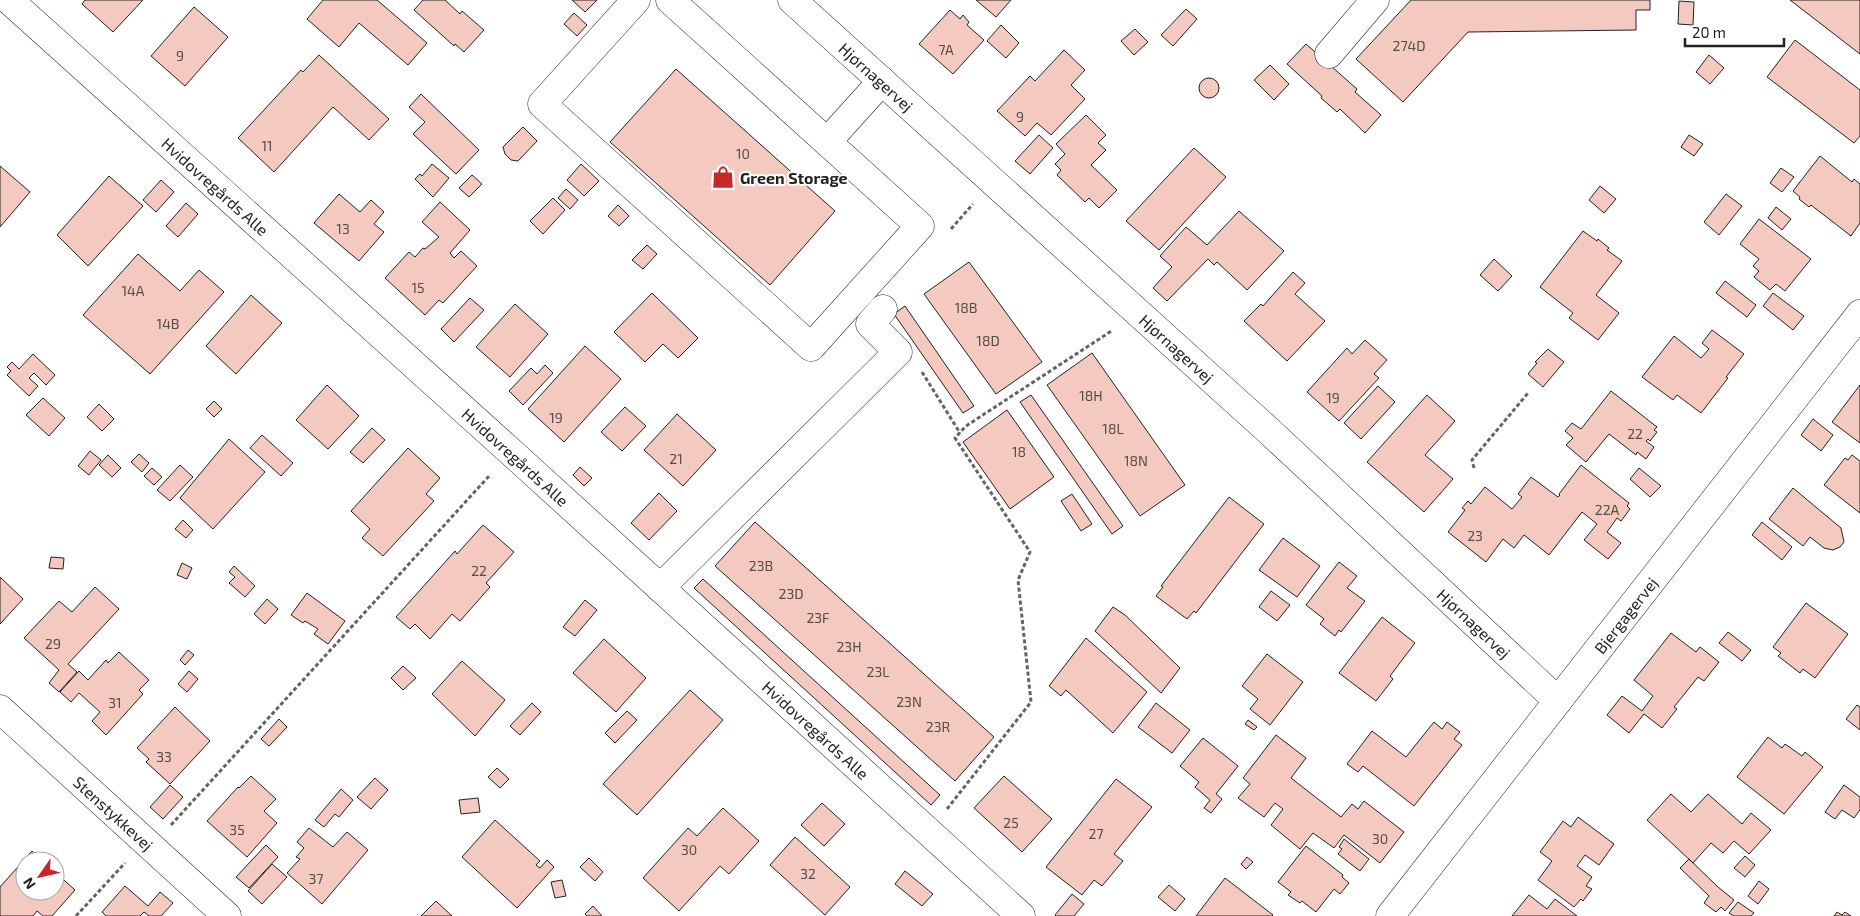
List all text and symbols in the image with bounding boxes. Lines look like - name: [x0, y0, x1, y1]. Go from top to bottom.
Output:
- scale bar: [1685, 15, 1784, 47]
- text: 20 m: [1692, 23, 1726, 41]
- house number: 274D: [1393, 37, 1425, 54]
- street label: Hjørnagervej: [836, 38, 918, 115]
- house number: 7A: [938, 41, 954, 58]
- house number: 9: [176, 47, 184, 64]
- house number: 9: [1016, 108, 1024, 125]
- street label: Hvidovregårds Alle: [158, 133, 273, 239]
- house number: 11: [261, 137, 273, 154]
- house number: 10: [736, 145, 750, 162]
- shop icon: Green Storage: [710, 164, 736, 190]
- place label: Green Storage: [740, 168, 848, 187]
- house number: 13: [336, 220, 350, 237]
- house number: 15: [411, 279, 425, 296]
- house number: 14A: [122, 282, 145, 299]
- house number: 18B: [955, 299, 977, 316]
- street label: Hjørnagervej: [1136, 310, 1218, 387]
- house number: 14B: [157, 315, 179, 332]
- house number: 18D: [976, 332, 1000, 349]
- house number: 18H: [1079, 387, 1103, 404]
- house number: 19: [1326, 389, 1340, 406]
- street label: Hvidovregårds Alle: [459, 403, 573, 510]
- house number: 19: [549, 409, 563, 426]
- house number: 18L: [1102, 420, 1124, 437]
- house number: 22: [1627, 425, 1643, 442]
- house number: 18: [1012, 443, 1026, 460]
- house number: 21: [669, 450, 683, 467]
- house number: 18N: [1124, 452, 1148, 469]
- house number: 22A: [1595, 501, 1620, 518]
- house number: 23: [1467, 527, 1483, 544]
- house number: 23B: [749, 557, 773, 574]
- house number: 22: [471, 562, 487, 579]
- street label: Bjergagervej: [1589, 573, 1661, 657]
- street label: Hjørnagervej: [1434, 584, 1515, 662]
- house number: 23D: [779, 585, 803, 602]
- house number: 23F: [806, 609, 830, 626]
- house number: 29: [45, 635, 61, 652]
- house number: 23H: [836, 638, 862, 655]
- house number: 23L: [867, 663, 889, 680]
- street label: Hvidovregårds Alle: [759, 676, 873, 783]
- house number: 23N: [896, 693, 922, 710]
- house number: 31: [108, 694, 122, 711]
- house number: 23R: [926, 718, 950, 735]
- house number: 33: [156, 748, 172, 765]
- street label: Stenstykkevej: [70, 772, 158, 855]
- house number: 25: [1003, 814, 1019, 831]
- house number: 35: [229, 821, 245, 838]
- house number: 27: [1088, 825, 1104, 842]
- house number: 30: [1372, 830, 1388, 847]
- house number: 30: [681, 841, 697, 858]
- north arrow: [15, 851, 65, 901]
- house number: 32: [800, 865, 816, 882]
- house number: 37: [309, 870, 323, 887]
- text: N: [19, 875, 39, 892]

